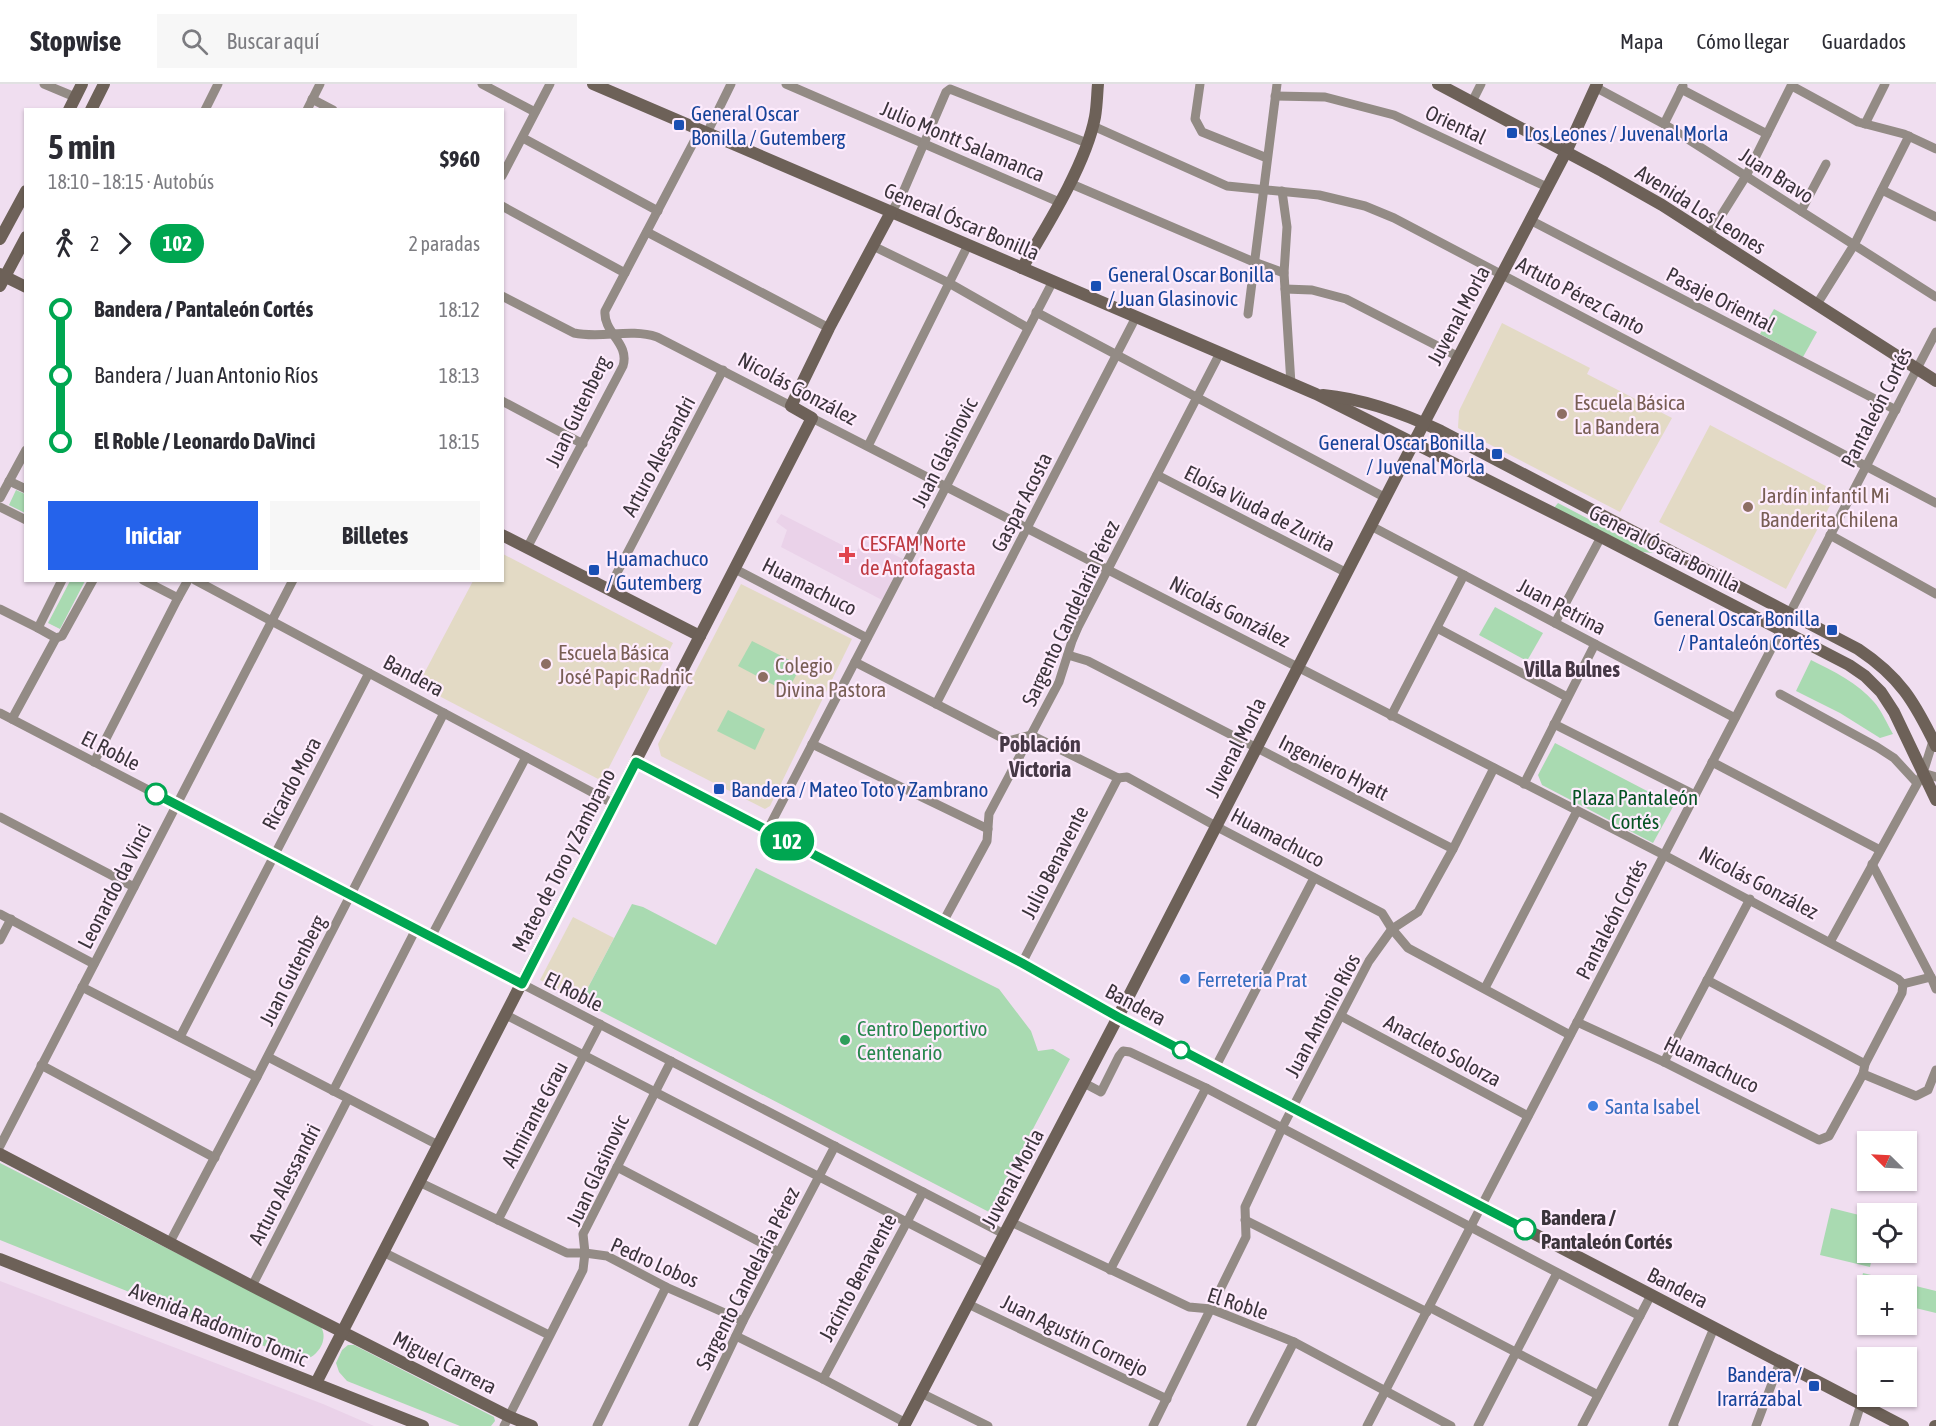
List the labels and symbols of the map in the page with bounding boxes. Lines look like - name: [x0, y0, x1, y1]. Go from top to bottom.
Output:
- street label: Julio Montt Salamanca: [877, 96, 1049, 186]
- street label: Oriental: [1422, 100, 1491, 149]
- place label: General Oscar Bonilla / Gutemberg: [691, 101, 845, 149]
- marker: General Oscar Bonilla / Gutemberg: [672, 118, 686, 132]
- place label: Los Leones / Juvenal Morla: [1524, 121, 1728, 145]
- marker: Los Leones / Juvenal Morla: [1505, 126, 1519, 140]
- street label: Juan Bravo: [1735, 142, 1819, 208]
- street label: Avenida Los Leones: [1632, 159, 1770, 259]
- street label: General Óscar Bonilla: [881, 177, 1043, 265]
- street label: Artuto Pérez Canto: [1513, 251, 1649, 339]
- street label: Juvenal Morla: [1422, 261, 1494, 369]
- street label: Pasaje Oriental: [1663, 261, 1780, 337]
- place label: General Oscar Bonilla / Juan Glasinovic: [1108, 262, 1274, 310]
- marker: General Oscar Bonilla / Juan Glasinovic: [1089, 279, 1103, 293]
- street label: Pantaleón Cortés: [1835, 343, 1917, 471]
- street label: Nicolás González: [734, 347, 862, 430]
- street label: Juan Gutenberg: [540, 352, 614, 470]
- place label: Escuela Básica La Bandera: [1574, 390, 1686, 438]
- street label: Arturo Alessandri: [616, 392, 700, 520]
- street label: Juan Glasinovic: [906, 393, 982, 511]
- marker: Escuela Básica La Bandera: [1555, 407, 1569, 421]
- place label: General Oscar Bonilla / Juvenal Morla: [1319, 430, 1485, 478]
- marker: General Oscar Bonilla / Juvenal Morla: [1490, 447, 1504, 461]
- street label: Gaspar Acosta: [986, 448, 1056, 556]
- street label: Eloísa Viuda de Zurita: [1181, 460, 1339, 556]
- place label: Jardín infantil Mi Banderita Chilena: [1760, 483, 1898, 531]
- street label: General Óscar Bonilla: [1585, 500, 1745, 596]
- marker: Jardín infantil Mi Banderita Chilena: [1741, 500, 1755, 514]
- street label: Sargento Candelaria Pérez: [1016, 516, 1124, 710]
- place label: CESFAM Norte de Antofagasta: [860, 531, 976, 579]
- place label: Huamachuco / Gutemberg: [606, 546, 709, 594]
- marker: CESFAM Norte de Antofagasta: [838, 546, 856, 564]
- street label: Huamachuco: [759, 552, 861, 620]
- marker: Huamachuco / Gutemberg: [587, 563, 601, 577]
- street label: Nicolás González: [1166, 570, 1294, 652]
- street label: Juan Petrina: [1514, 573, 1610, 639]
- place label: General Oscar Bonilla / Pantaleón Cortés: [1654, 606, 1820, 654]
- marker: General Oscar Bonilla / Pantaleón Cortés: [1825, 623, 1839, 637]
- place label: Escuela Básica José Papic Radnic: [558, 640, 693, 688]
- street label: Bandera: [380, 649, 448, 701]
- place label: Colegio Divina Pastora: [775, 653, 886, 701]
- district label: Villa Bulnes: [1523, 656, 1620, 682]
- marker: Escuela Básica José Papic Radnic: [539, 657, 553, 671]
- marker: Colegio Divina Pastora: [756, 670, 770, 684]
- street label: Juvenal Morla: [1200, 693, 1270, 801]
- street label: El Roble: [78, 725, 144, 775]
- street label: Ingeniero Hyatt: [1275, 729, 1393, 805]
- district label: Población Victoria: [999, 731, 1081, 782]
- street label: Ricardo Mora: [257, 733, 325, 833]
- street label: Mateo de Toro y Zambrano: [506, 764, 620, 956]
- place label: Bandera / Mateo Toto y Zambrano: [731, 777, 988, 801]
- marker: Bandera / Mateo Toto y Zambrano: [712, 782, 726, 796]
- unlabelled marker: [145, 783, 167, 805]
- park label: Plaza Pantaleón Cortés: [1572, 785, 1698, 833]
- street label: Julio Benavente: [1015, 802, 1093, 922]
- street label: Huamachuco: [1227, 802, 1329, 872]
- street label: Leonardo da Vinci: [72, 820, 156, 952]
- line badge: 102: [752, 822, 822, 861]
- street label: Nicolás González: [1695, 841, 1823, 924]
- street label: Pantaleón Cortés: [1570, 855, 1652, 983]
- street label: Juan Gutenberg: [254, 911, 330, 1029]
- street label: Juan Antonio Ríos: [1279, 949, 1365, 1081]
- street label: El Roble: [541, 966, 607, 1016]
- place label: Ferreteria Prat: [1197, 967, 1307, 991]
- marker: Ferreteria Prat: [1178, 972, 1192, 986]
- street label: Bandera: [1102, 978, 1170, 1030]
- street label: Anacleto Solorza: [1380, 1009, 1506, 1091]
- place label: Centro Deportivo Centenario: [857, 1016, 987, 1064]
- street label: Huamachuco: [1661, 1031, 1763, 1097]
- marker: Centro Deportivo Centenario: [838, 1033, 852, 1047]
- unlabelled marker: [1172, 1041, 1190, 1059]
- street label: Almirante Grau: [496, 1057, 572, 1171]
- place label: Santa Isabel: [1605, 1094, 1700, 1118]
- marker: Santa Isabel: [1586, 1099, 1600, 1113]
- street label: Juan Glasinovic: [561, 1111, 633, 1229]
- street label: Arturo Alessandri: [243, 1120, 325, 1248]
- street label: Juvenal Morla: [976, 1124, 1048, 1232]
- north arrow: [1857, 1131, 1917, 1191]
- street label: Sargento Candelaria Pérez: [690, 1182, 804, 1373]
- place label: Bandera / Pantaleón Cortés: [1541, 1205, 1673, 1253]
- street label: Jacinto Benavente: [813, 1209, 901, 1345]
- marker: Bandera / Pantaleón Cortés: [1514, 1218, 1536, 1240]
- street label: Pedro Lobos: [607, 1232, 703, 1292]
- street label: Bandera: [1644, 1262, 1712, 1312]
- street label: Avenida Radomiro Tomic: [126, 1277, 312, 1371]
- street label: El Roble: [1205, 1282, 1271, 1324]
- street label: Juan Agustín Cornejo: [998, 1289, 1152, 1381]
- street label: Miguel Carrera: [389, 1326, 501, 1398]
- place label: Bandera / Irarrázabal: [1717, 1362, 1802, 1410]
- marker: Bandera / Irarrázabal: [1807, 1379, 1821, 1393]

